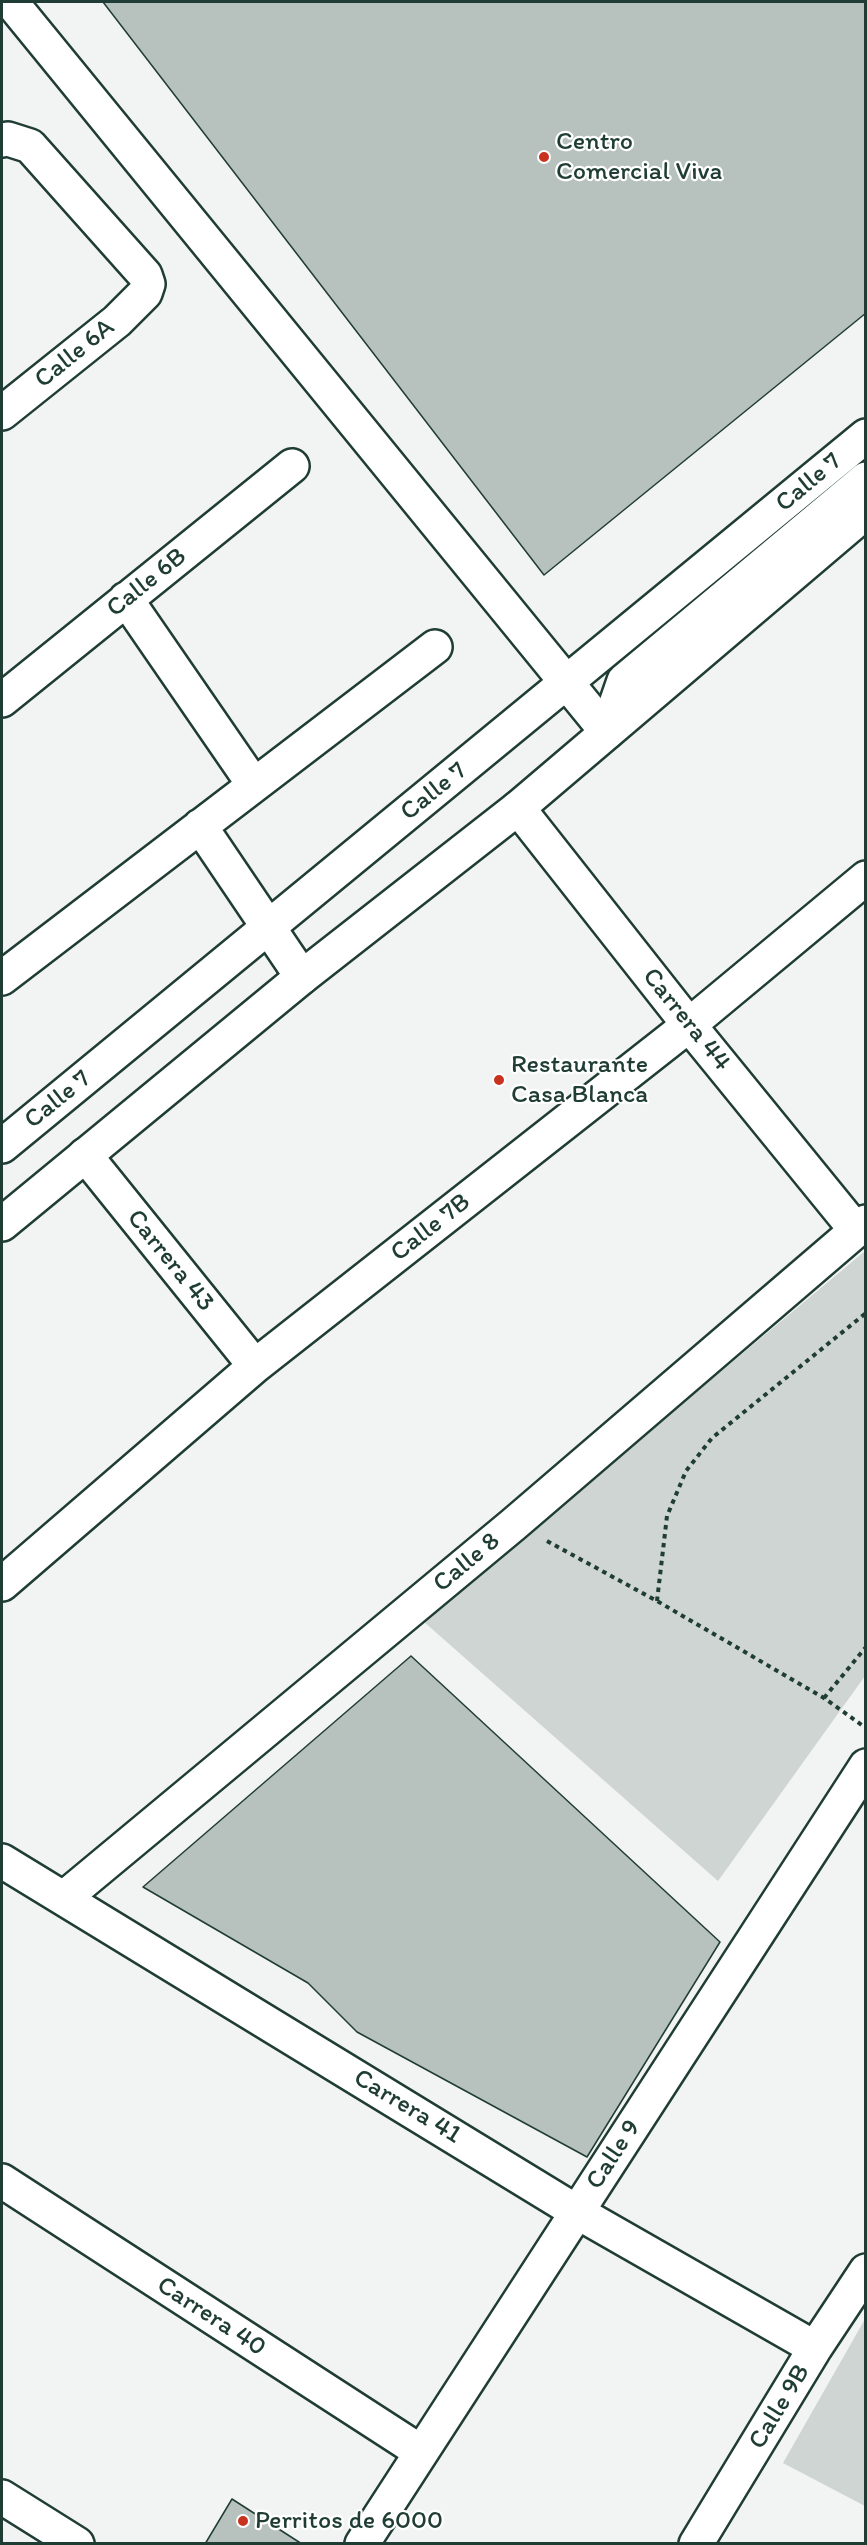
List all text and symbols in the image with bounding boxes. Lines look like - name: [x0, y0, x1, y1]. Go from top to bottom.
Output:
- place label: Centro Comercial Viva: [556, 126, 722, 188]
- marker: Centro Comercial Viva: [537, 150, 551, 164]
- street label: Calle 6A: [29, 312, 121, 396]
- street label: Calle 7: [770, 447, 848, 519]
- street label: Calle 6B: [101, 541, 193, 625]
- street label: Calle 7: [395, 756, 473, 828]
- street label: Carrera 44: [635, 962, 737, 1078]
- place label: Restaurante Casa Blanca: [511, 1049, 648, 1110]
- street label: Calle 7: [19, 1064, 97, 1136]
- marker: Restaurante Casa Blanca: [492, 1073, 506, 1087]
- street label: Calle 7B: [385, 1187, 477, 1269]
- street label: Carrera 43: [119, 1204, 221, 1318]
- street label: Calle 8: [427, 1526, 507, 1600]
- street label: Carrera 41: [347, 2063, 467, 2151]
- street label: Calle 9: [580, 2114, 648, 2196]
- street label: Carrera 40: [150, 2270, 272, 2364]
- street label: Calle 9B: [743, 2359, 817, 2455]
- place label: Perritos de 6000: [255, 2505, 443, 2537]
- marker: Perritos de 6000: [236, 2514, 250, 2528]

